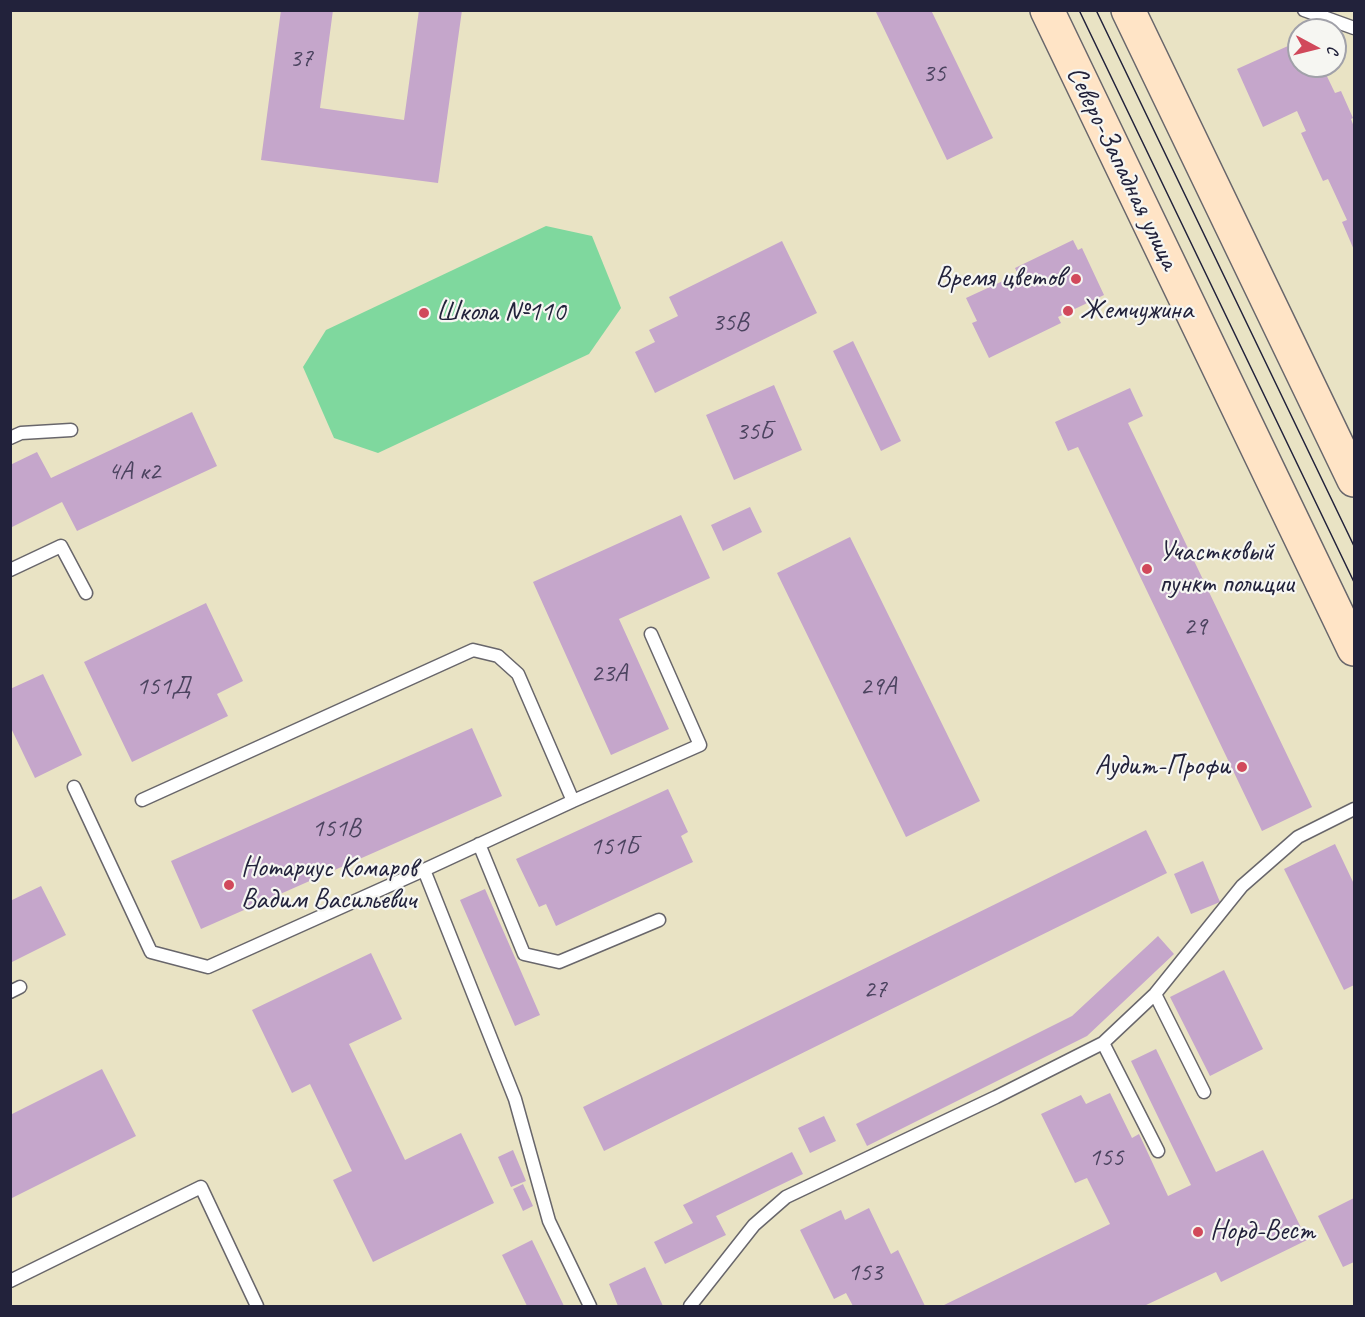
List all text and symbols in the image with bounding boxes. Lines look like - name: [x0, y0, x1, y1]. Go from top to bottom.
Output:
- north arrow: [1287, 18, 1347, 78]
- house number: 37: [289, 43, 313, 75]
- text: С: [1322, 45, 1343, 55]
- house number: 35: [922, 58, 946, 90]
- street label: Северо-Западная улица: [1058, 61, 1186, 275]
- place label: Время цветов: [935, 262, 1064, 296]
- marker: Время цветов: [1069, 272, 1083, 286]
- place label: Жемчужина: [1080, 294, 1193, 328]
- place label: Школа №110: [436, 296, 565, 330]
- marker: Жемчужина: [1061, 304, 1075, 318]
- marker: Школа №110: [417, 306, 431, 320]
- house number: 35В: [712, 307, 748, 339]
- house number: 35Б: [736, 416, 772, 448]
- house number: 4А к2: [108, 456, 160, 488]
- place label: Участковый пункт полиции: [1159, 536, 1294, 602]
- marker: Участковый пункт полиции: [1140, 562, 1154, 576]
- house number: 29: [1183, 611, 1207, 643]
- house number: 23А: [591, 658, 627, 690]
- house number: 151Д: [136, 671, 190, 703]
- house number: 29А: [860, 671, 896, 703]
- place label: Аудит-Профи: [1095, 750, 1230, 784]
- marker: Аудит-Профи: [1235, 760, 1249, 774]
- house number: 151В: [312, 813, 360, 845]
- house number: 151Б: [590, 831, 638, 863]
- place label: Нотариус Комаров Вадим Васильевич: [241, 852, 417, 918]
- marker: Нотариус Комаров Вадим Васильевич: [222, 878, 236, 892]
- house number: 27: [863, 974, 887, 1006]
- house number: 155: [1088, 1142, 1124, 1174]
- place label: Норд-Вест: [1210, 1215, 1315, 1249]
- marker: Норд-Вест: [1191, 1225, 1205, 1239]
- house number: 153: [847, 1257, 883, 1289]

